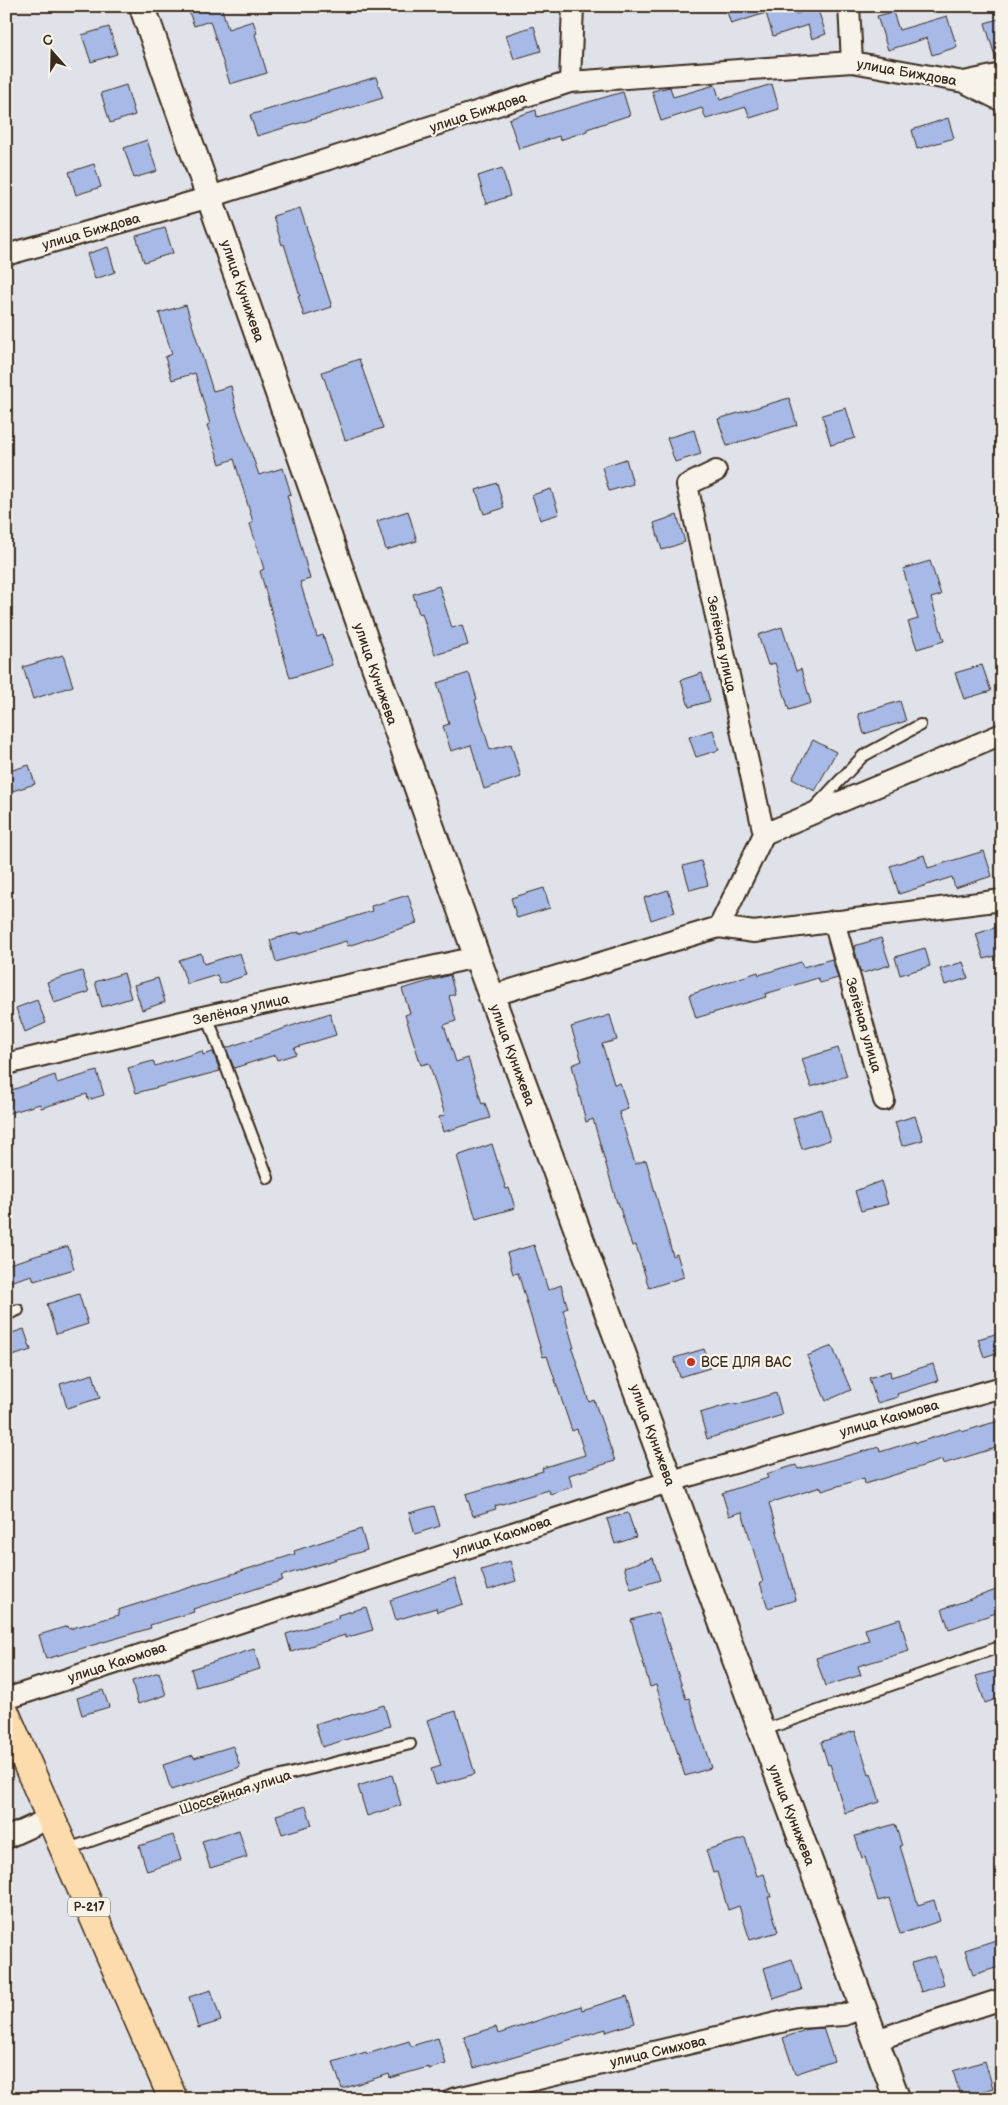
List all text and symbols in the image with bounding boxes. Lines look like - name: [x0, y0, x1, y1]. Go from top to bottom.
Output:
- north arrow: [28, 28, 78, 78]
- text: С: [40, 31, 55, 50]
- street label: улица Биждова: [856, 55, 959, 90]
- street label: улица Биждова: [427, 89, 530, 136]
- street label: улица Биждова: [40, 209, 143, 254]
- street label: улица Кунижева: [217, 238, 268, 345]
- street label: Зелёная улица: [703, 594, 740, 695]
- street label: улица Кунижева: [350, 621, 401, 728]
- street label: Зелёная улица: [842, 976, 885, 1075]
- street label: Зелёная улица: [191, 990, 292, 1029]
- street label: улица Кунижева: [486, 1002, 539, 1109]
- place label: ВСЕ ДЛЯ ВАС: [701, 1354, 792, 1371]
- marker: ВСЕ ДЛЯ ВАС: [685, 1356, 697, 1368]
- street label: улица Кунижева: [626, 1382, 679, 1489]
- street label: улица Каюмова: [838, 1396, 941, 1441]
- street label: улица Каюмова: [451, 1512, 554, 1560]
- street label: улица Каюмова: [66, 1638, 169, 1686]
- street label: улица Кунижева: [764, 1762, 819, 1869]
- street label: Шоссейная улица: [177, 1766, 294, 1819]
- road number: Р-217: [68, 1898, 110, 1916]
- street label: улица Симхова: [608, 2032, 709, 2071]

